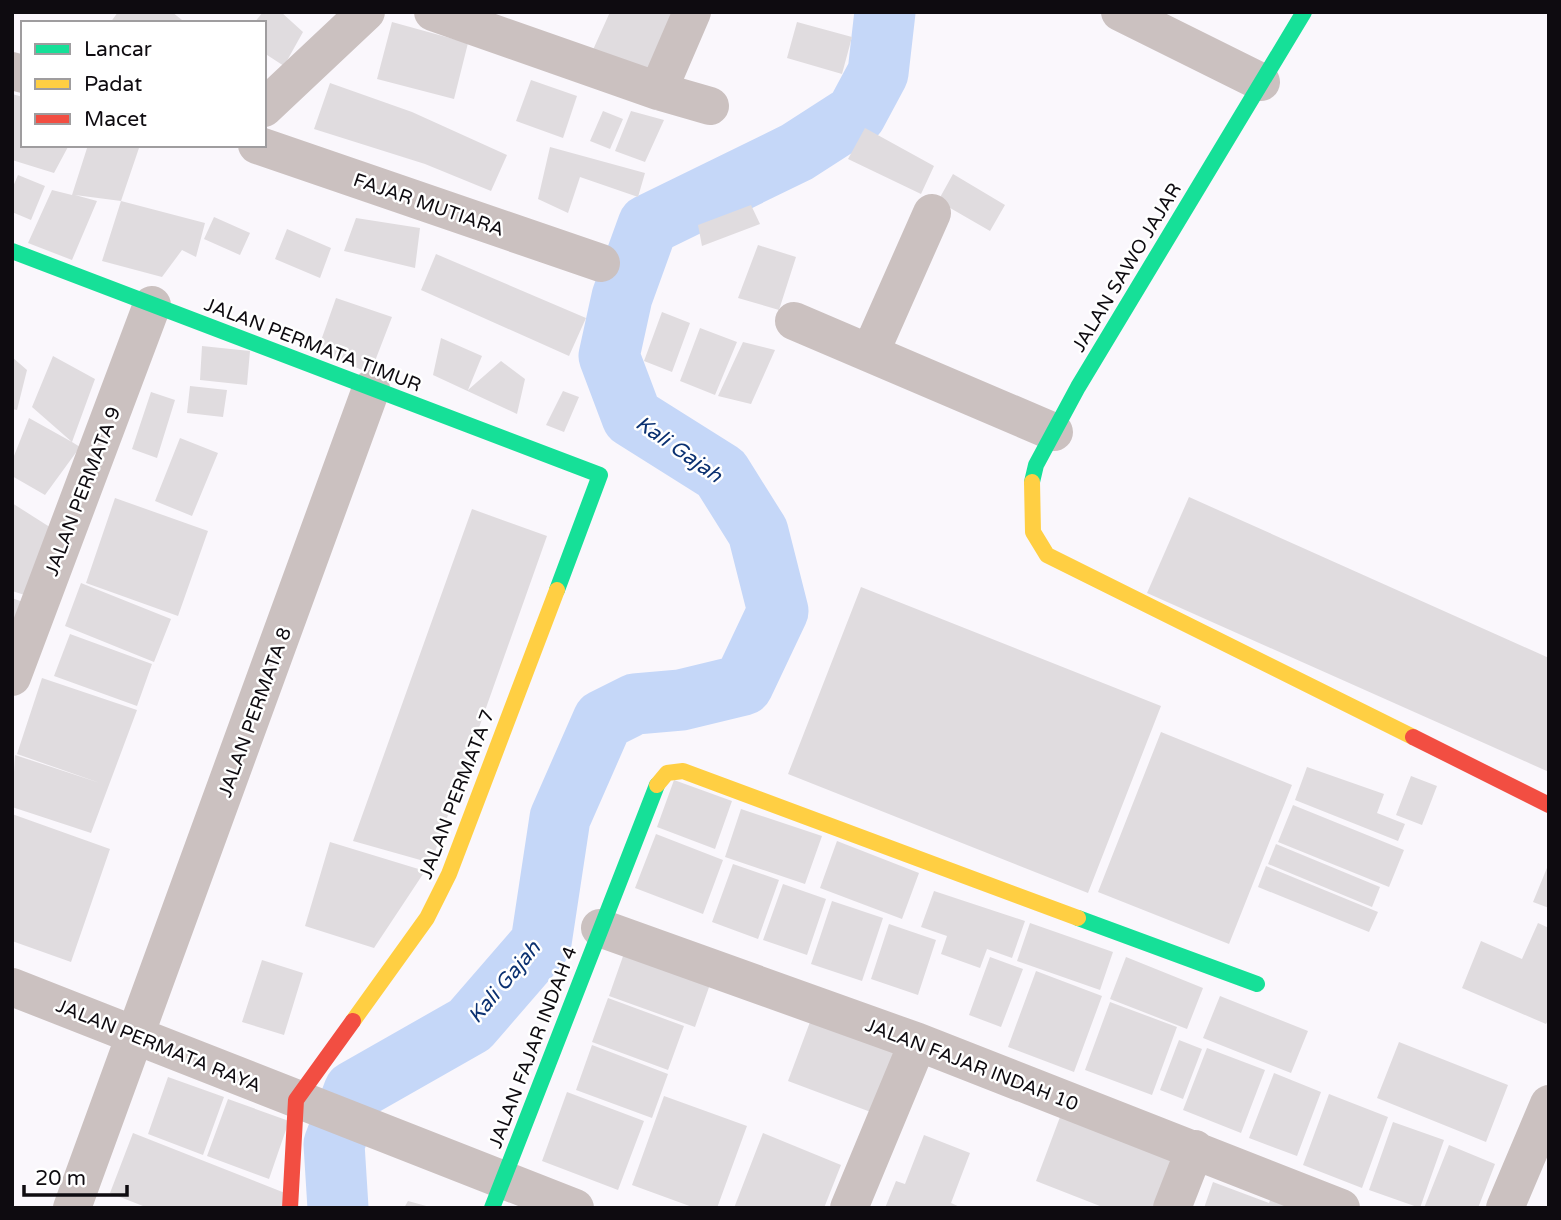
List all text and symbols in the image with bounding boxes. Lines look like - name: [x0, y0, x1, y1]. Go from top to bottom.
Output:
- legend: [21, 21, 266, 147]
- text: Lancar: [84, 37, 152, 62]
- text: Padat: [84, 72, 142, 97]
- text: Macet: [84, 107, 147, 132]
- street label: FAJAR MUTIARA: [350, 169, 507, 241]
- street label: JALAN SAWO JAJAR: [1068, 179, 1186, 356]
- street label: JALAN PERMATA TIMUR: [201, 293, 424, 397]
- street label: JALAN PERMATA 9: [41, 404, 125, 579]
- water label: Kali Gajah: [631, 411, 728, 489]
- street label: JALAN PERMATA 8: [214, 624, 296, 800]
- street label: JALAN PERMATA 7: [415, 707, 499, 882]
- water label: Kali Gajah: [463, 935, 547, 1028]
- street label: JALAN FAJAR INDAH 4: [484, 943, 582, 1151]
- street label: JALAN PERMATA RAYA: [53, 995, 264, 1097]
- street label: JALAN FAJAR INDAH 10: [862, 1014, 1081, 1116]
- scale bar: [24, 1154, 128, 1198]
- text: 20 m: [35, 1166, 86, 1191]

